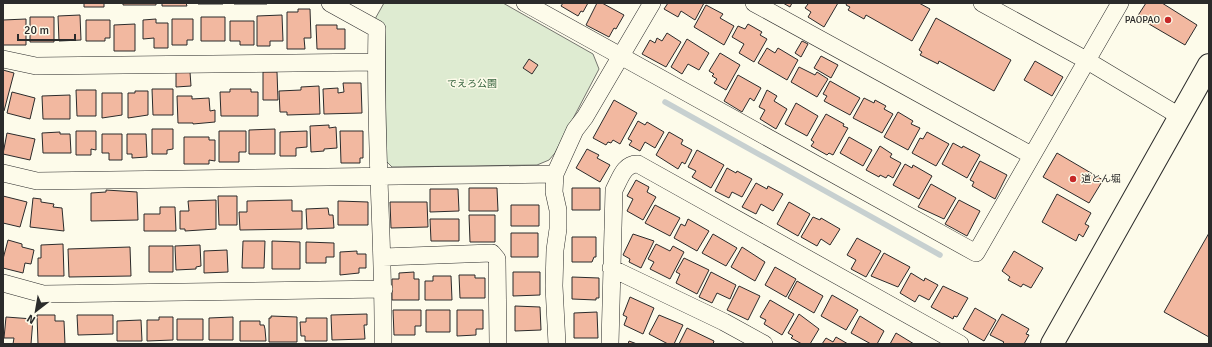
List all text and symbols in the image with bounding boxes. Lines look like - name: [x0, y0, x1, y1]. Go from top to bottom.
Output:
- place label: PAOPAO: [1125, 14, 1160, 26]
- marker: PAOPAO: [1163, 15, 1173, 25]
- scale bar: [18, 16, 75, 42]
- text: 20 m: [24, 23, 49, 38]
- park label: でえろ公園: [447, 78, 497, 90]
- place label: 道とん堀: [1081, 173, 1121, 185]
- marker: 道とん堀: [1068, 174, 1078, 184]
- north arrow: [16, 291, 56, 331]
- text: N: [24, 312, 38, 327]

